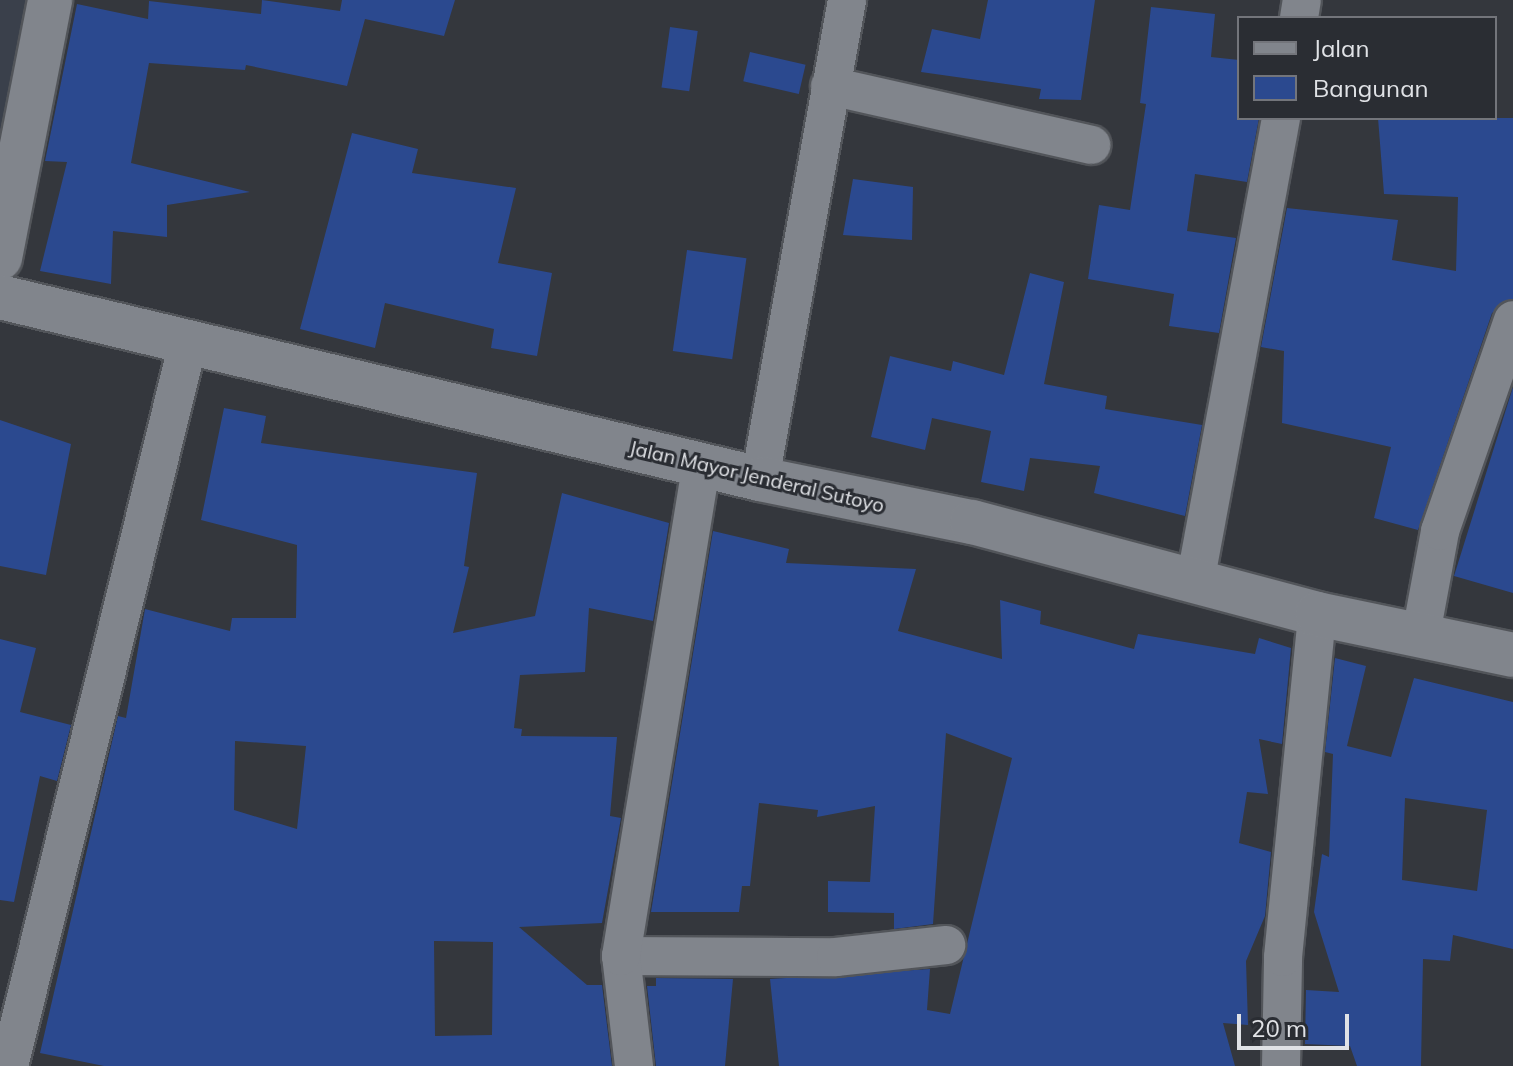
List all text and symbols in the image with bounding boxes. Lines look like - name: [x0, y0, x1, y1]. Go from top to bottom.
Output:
- legend: [1237, 16, 1497, 120]
- text: Jalan: [1313, 33, 1369, 63]
- text: Bangunan: [1313, 73, 1429, 103]
- street label: Jalan Mayor Jenderal Sutoyo: [627, 435, 887, 517]
- scale bar: [1241, 998, 1353, 1048]
- text: 20 m: [1251, 1013, 1307, 1043]

